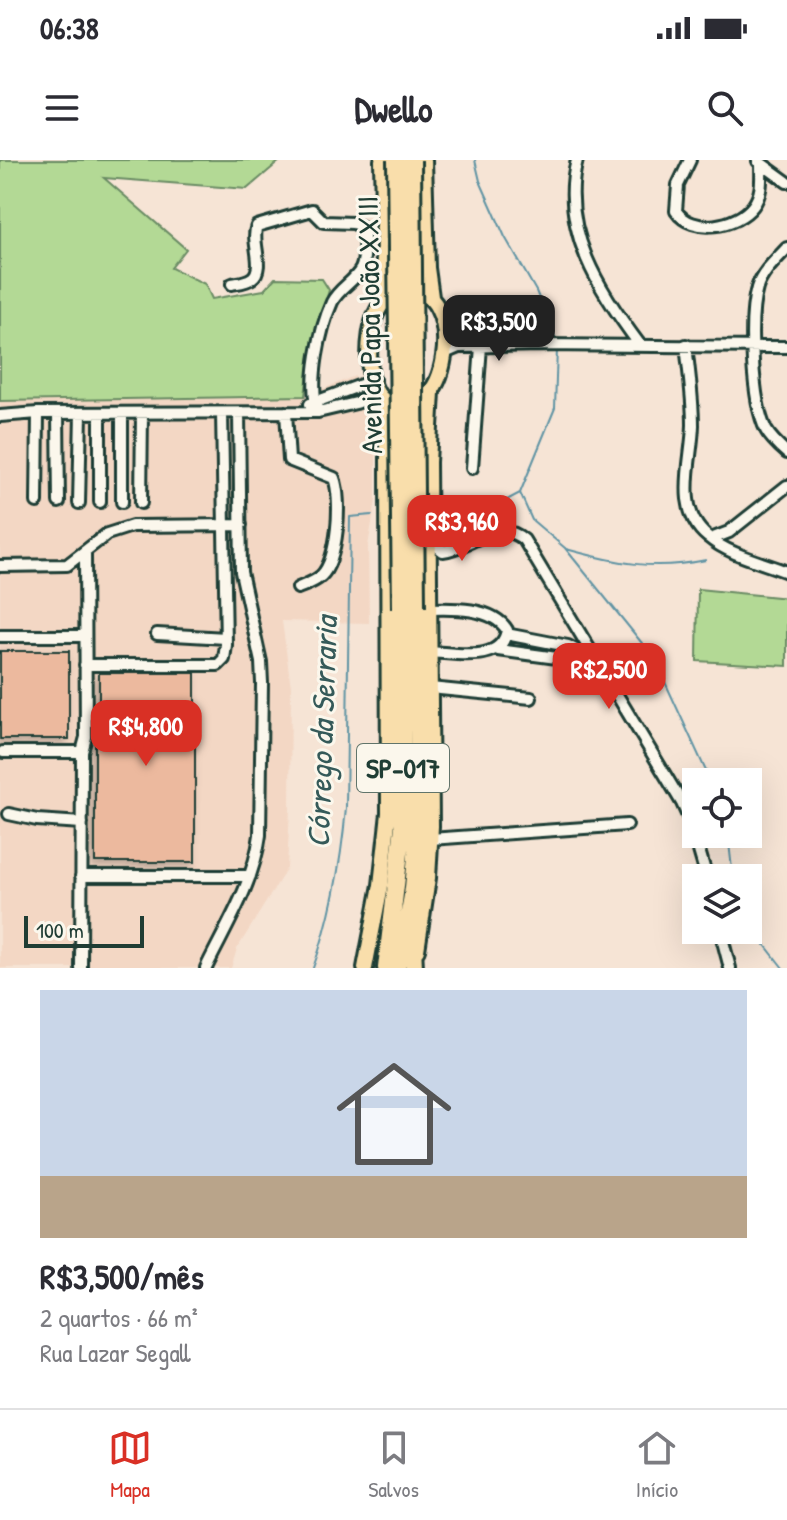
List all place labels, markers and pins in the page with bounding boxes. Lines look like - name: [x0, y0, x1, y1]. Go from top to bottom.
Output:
- pin: R$3,500: [425, 295, 573, 363]
- pin: R$3,960: [388, 495, 536, 563]
- pin: R$2,500: [535, 643, 683, 711]
- pin: R$4,800: [72, 700, 220, 768]

